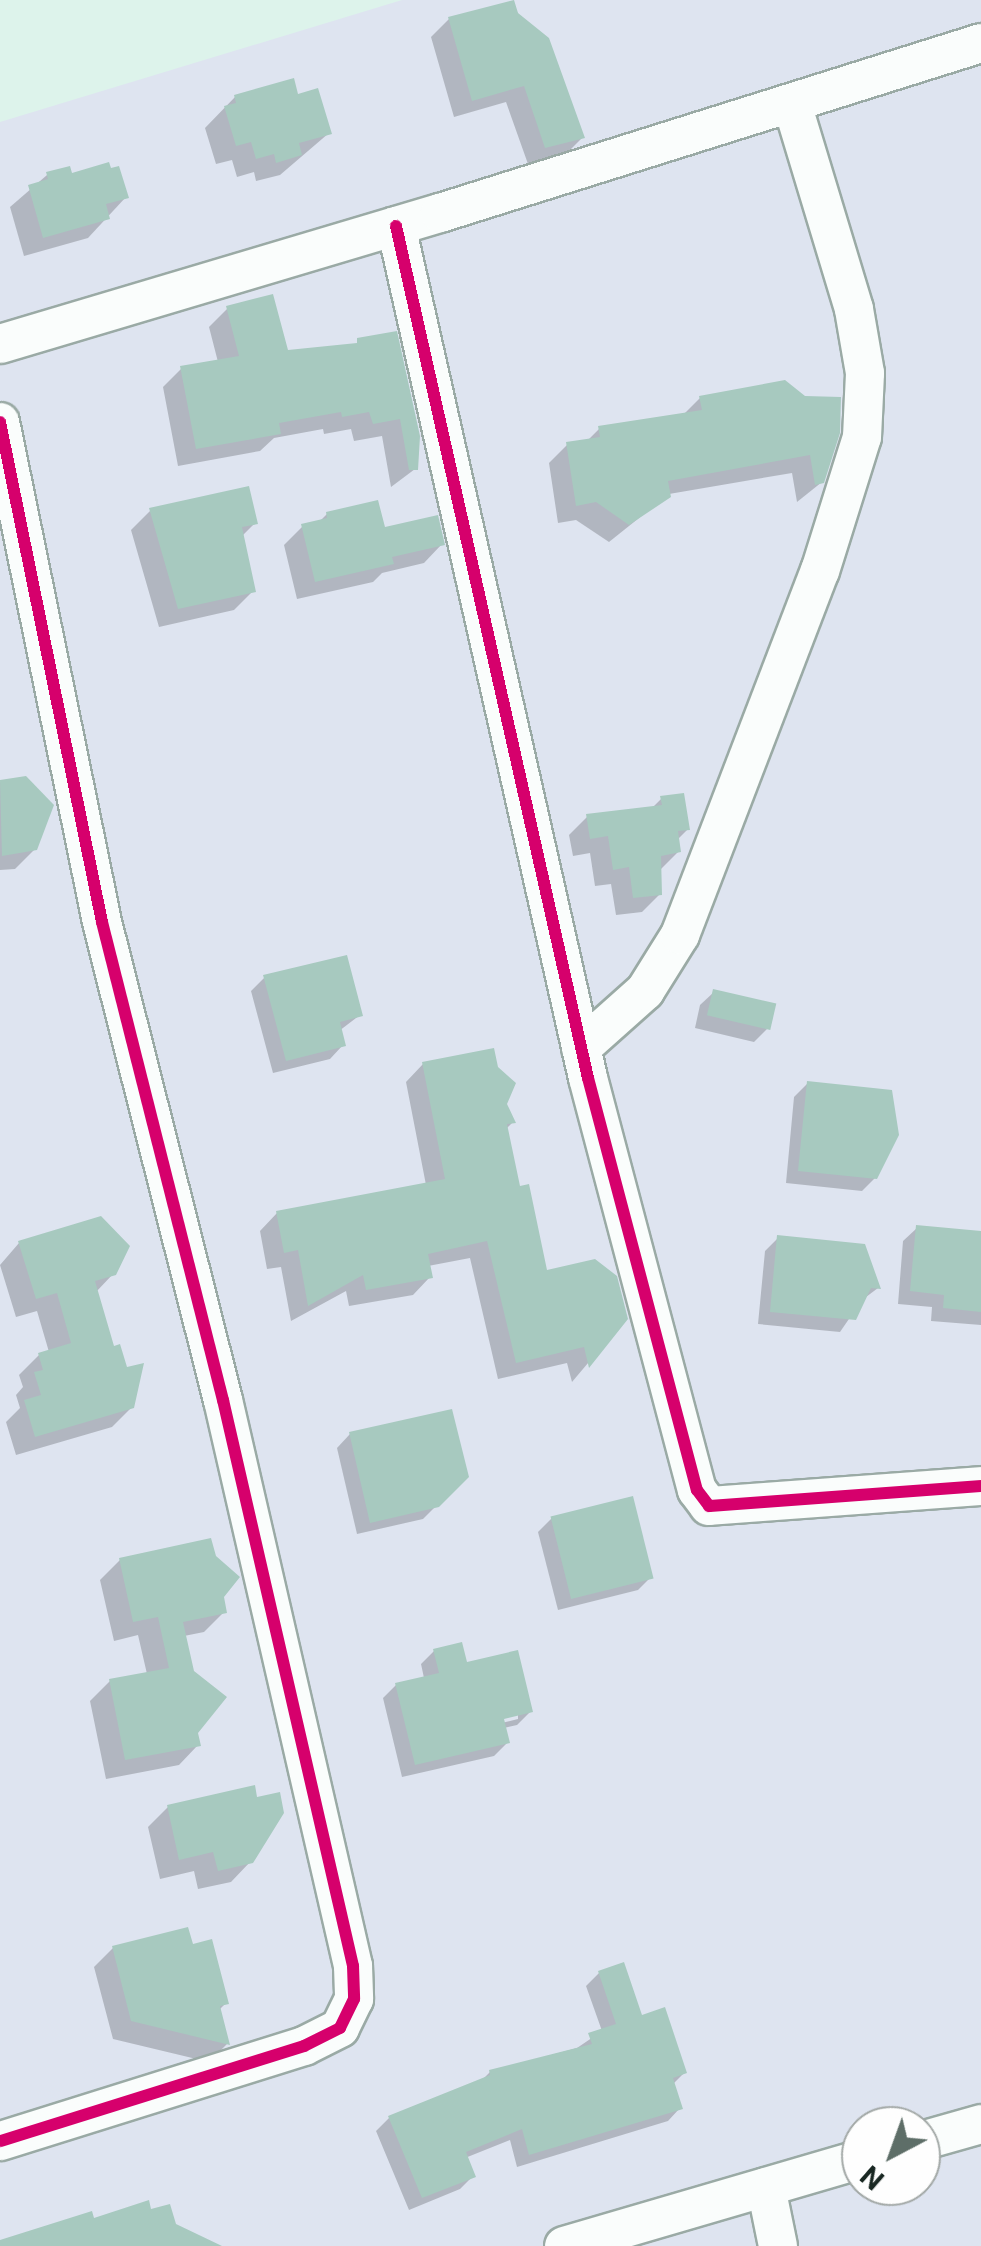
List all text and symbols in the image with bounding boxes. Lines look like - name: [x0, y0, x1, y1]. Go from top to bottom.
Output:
- north arrow: [841, 2106, 941, 2206]
- text: N: [854, 2159, 891, 2196]

